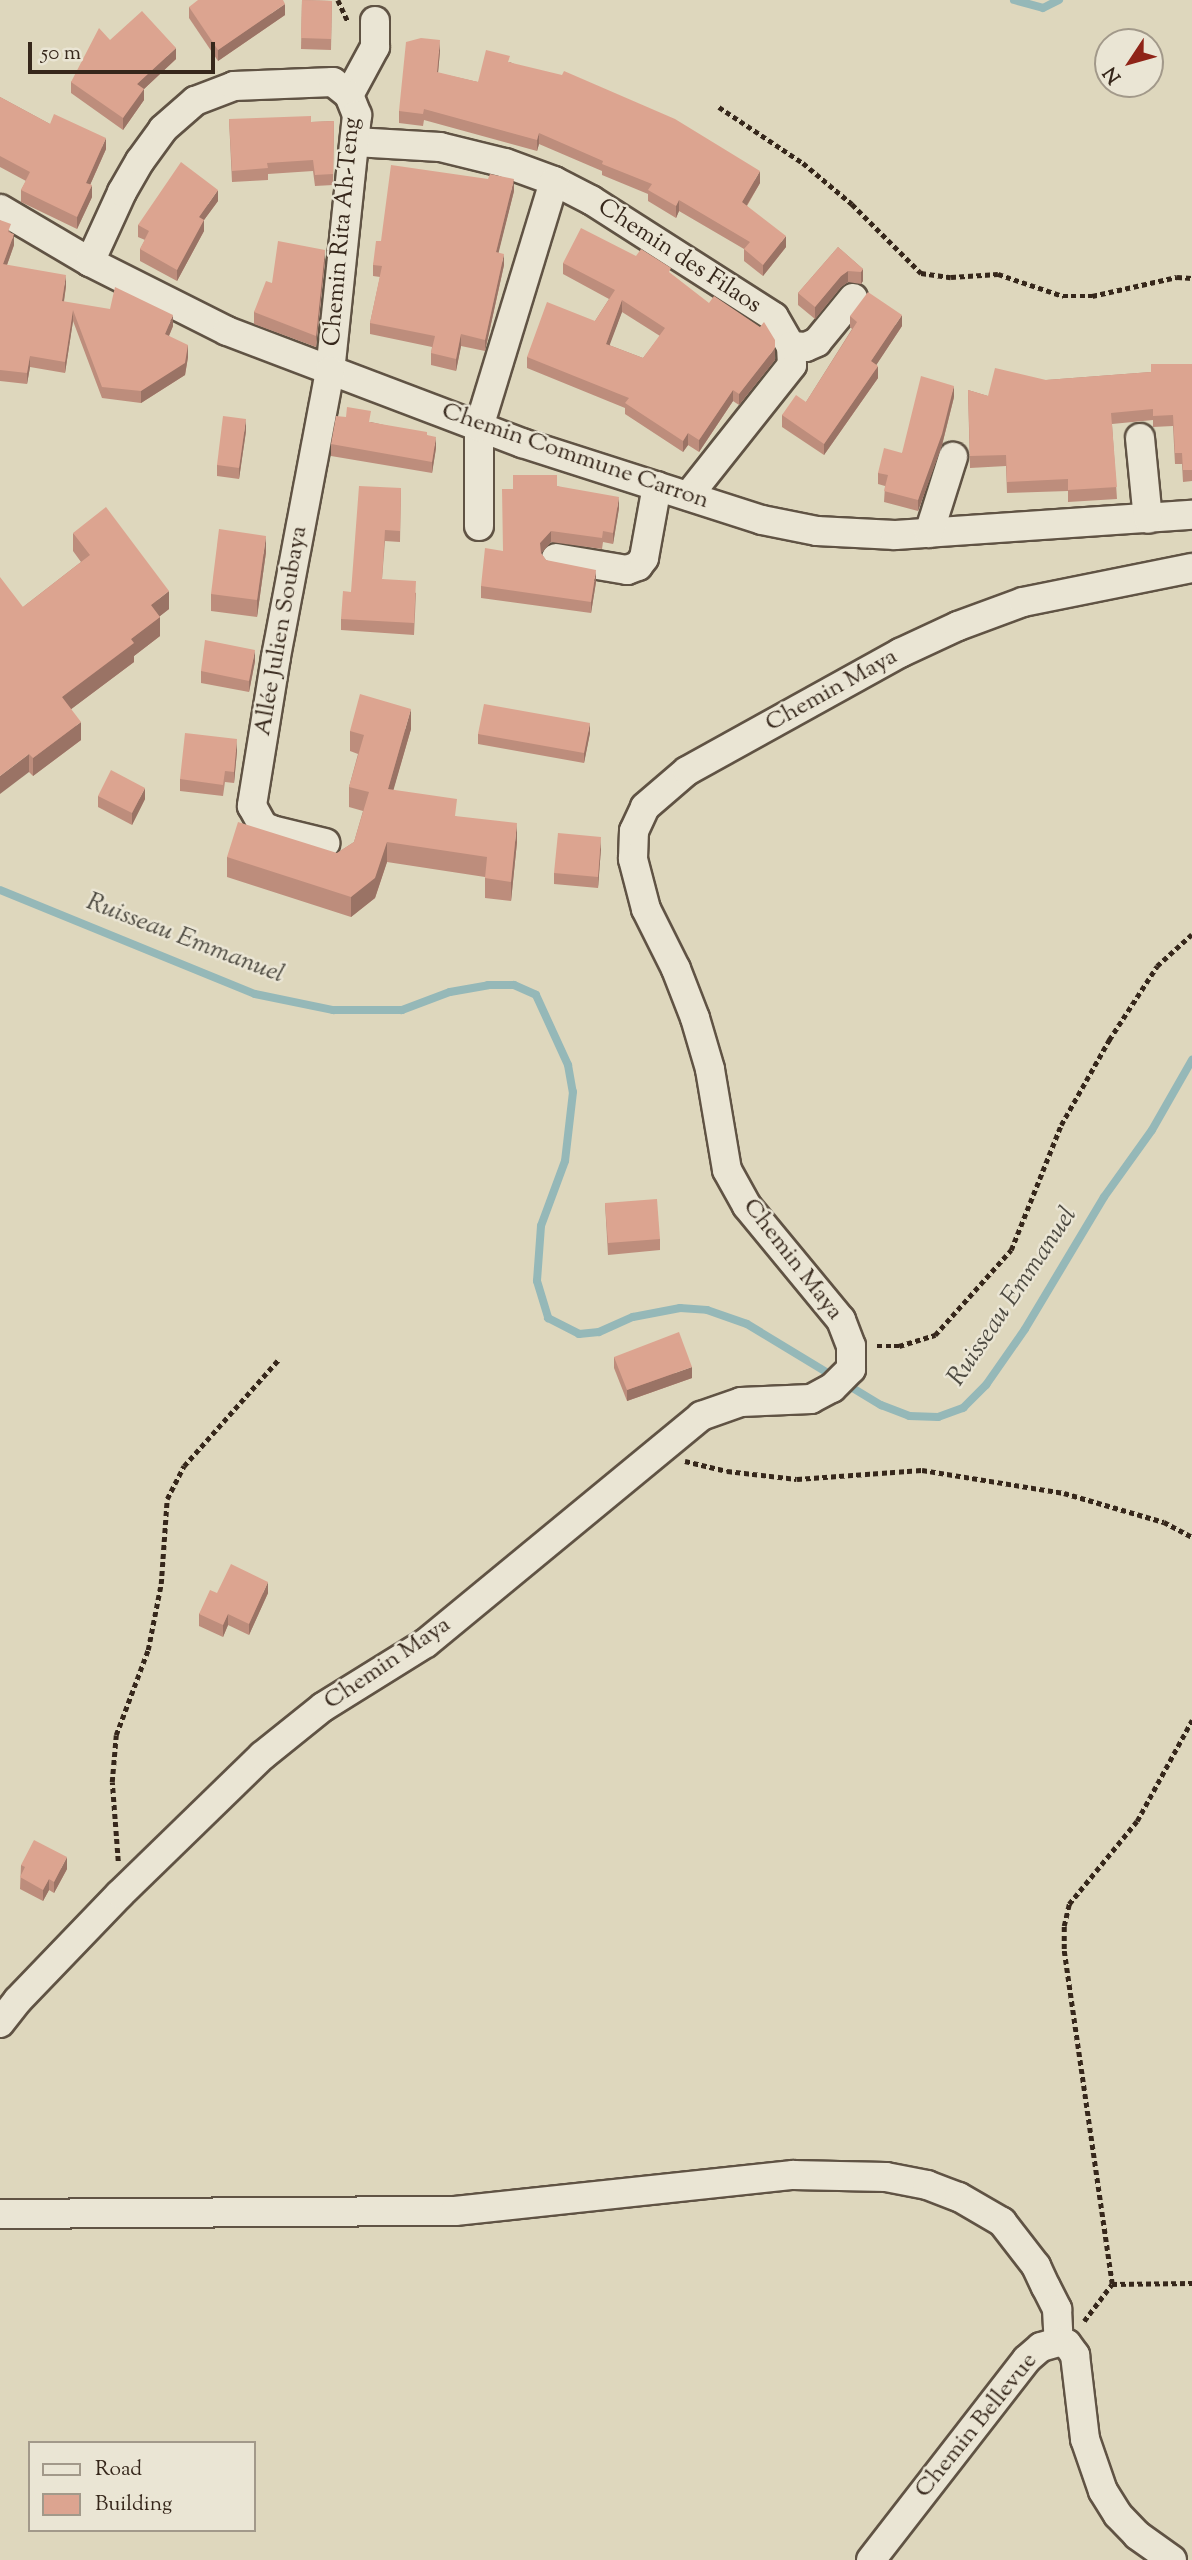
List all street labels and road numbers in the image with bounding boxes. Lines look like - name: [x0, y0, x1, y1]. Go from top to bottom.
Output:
- street label: Chemin Rita Ah-Teng: [319, 116, 367, 348]
- street label: Chemin des Filaos: [592, 193, 766, 321]
- street label: Chemin Commune Carron: [438, 398, 712, 516]
- street label: Allée Julien Soubaya: [249, 524, 315, 738]
- street label: Chemin Maya: [761, 643, 903, 739]
- street label: Chemin Maya: [736, 1194, 848, 1326]
- street label: Chemin Maya: [319, 1611, 457, 1717]
- street label: Chemin Bellevue: [910, 2348, 1044, 2504]

